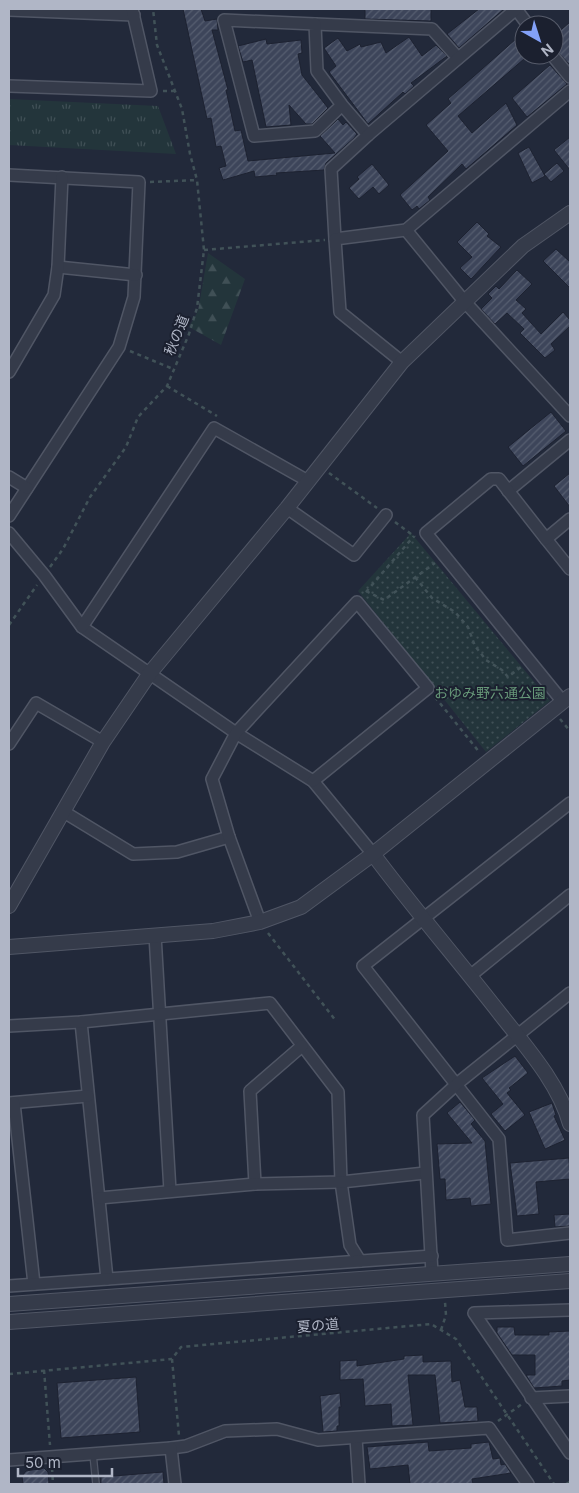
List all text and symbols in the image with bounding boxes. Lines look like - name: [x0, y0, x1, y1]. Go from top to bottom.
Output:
- north arrow: [514, 15, 564, 65]
- text: N: [538, 41, 557, 60]
- street label: 秋の道: [160, 312, 192, 358]
- park label: おゆみ野六通公園: [434, 684, 546, 701]
- street label: 夏の道: [296, 1315, 340, 1335]
- scale bar: [18, 1446, 111, 1478]
- text: 50 m: [25, 1453, 61, 1472]

